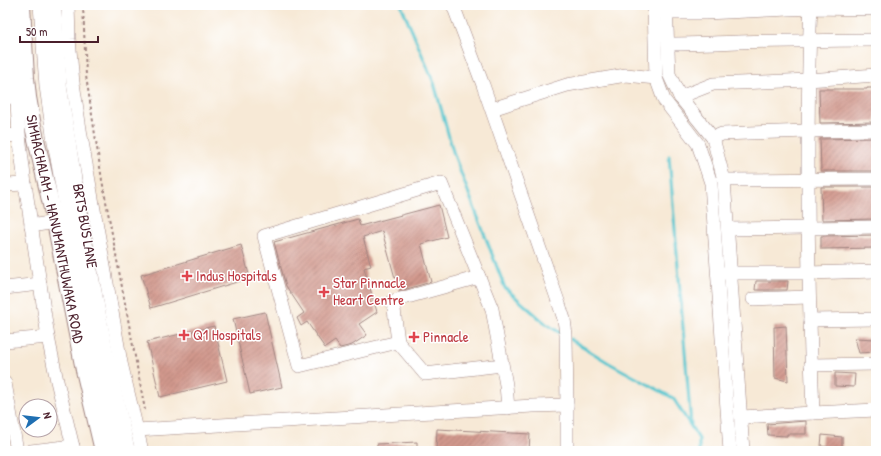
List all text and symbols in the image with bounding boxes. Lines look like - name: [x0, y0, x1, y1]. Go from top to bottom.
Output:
- scale bar: [20, 18, 98, 44]
- text: 50 m: [26, 23, 47, 40]
- street label: SIMHACHALAM - HANUMANTHUWAKA ROAD: [21, 113, 90, 346]
- street label: BRTS BUS LANE: [68, 182, 103, 270]
- place label: Indus Hospitals: [196, 265, 277, 286]
- marker: Indus Hospitals: [181, 270, 193, 282]
- place label: Star Pinnacle Heart Centre: [333, 272, 406, 310]
- marker: Star Pinnacle Heart Centre: [318, 286, 330, 298]
- place label: Q1 Hospitals: [193, 324, 261, 345]
- place label: Pinnacle: [423, 326, 469, 347]
- marker: Q1 Hospitals: [178, 329, 190, 341]
- marker: Pinnacle: [408, 331, 420, 343]
- north arrow: [18, 398, 58, 438]
- text: N: [40, 411, 55, 420]

